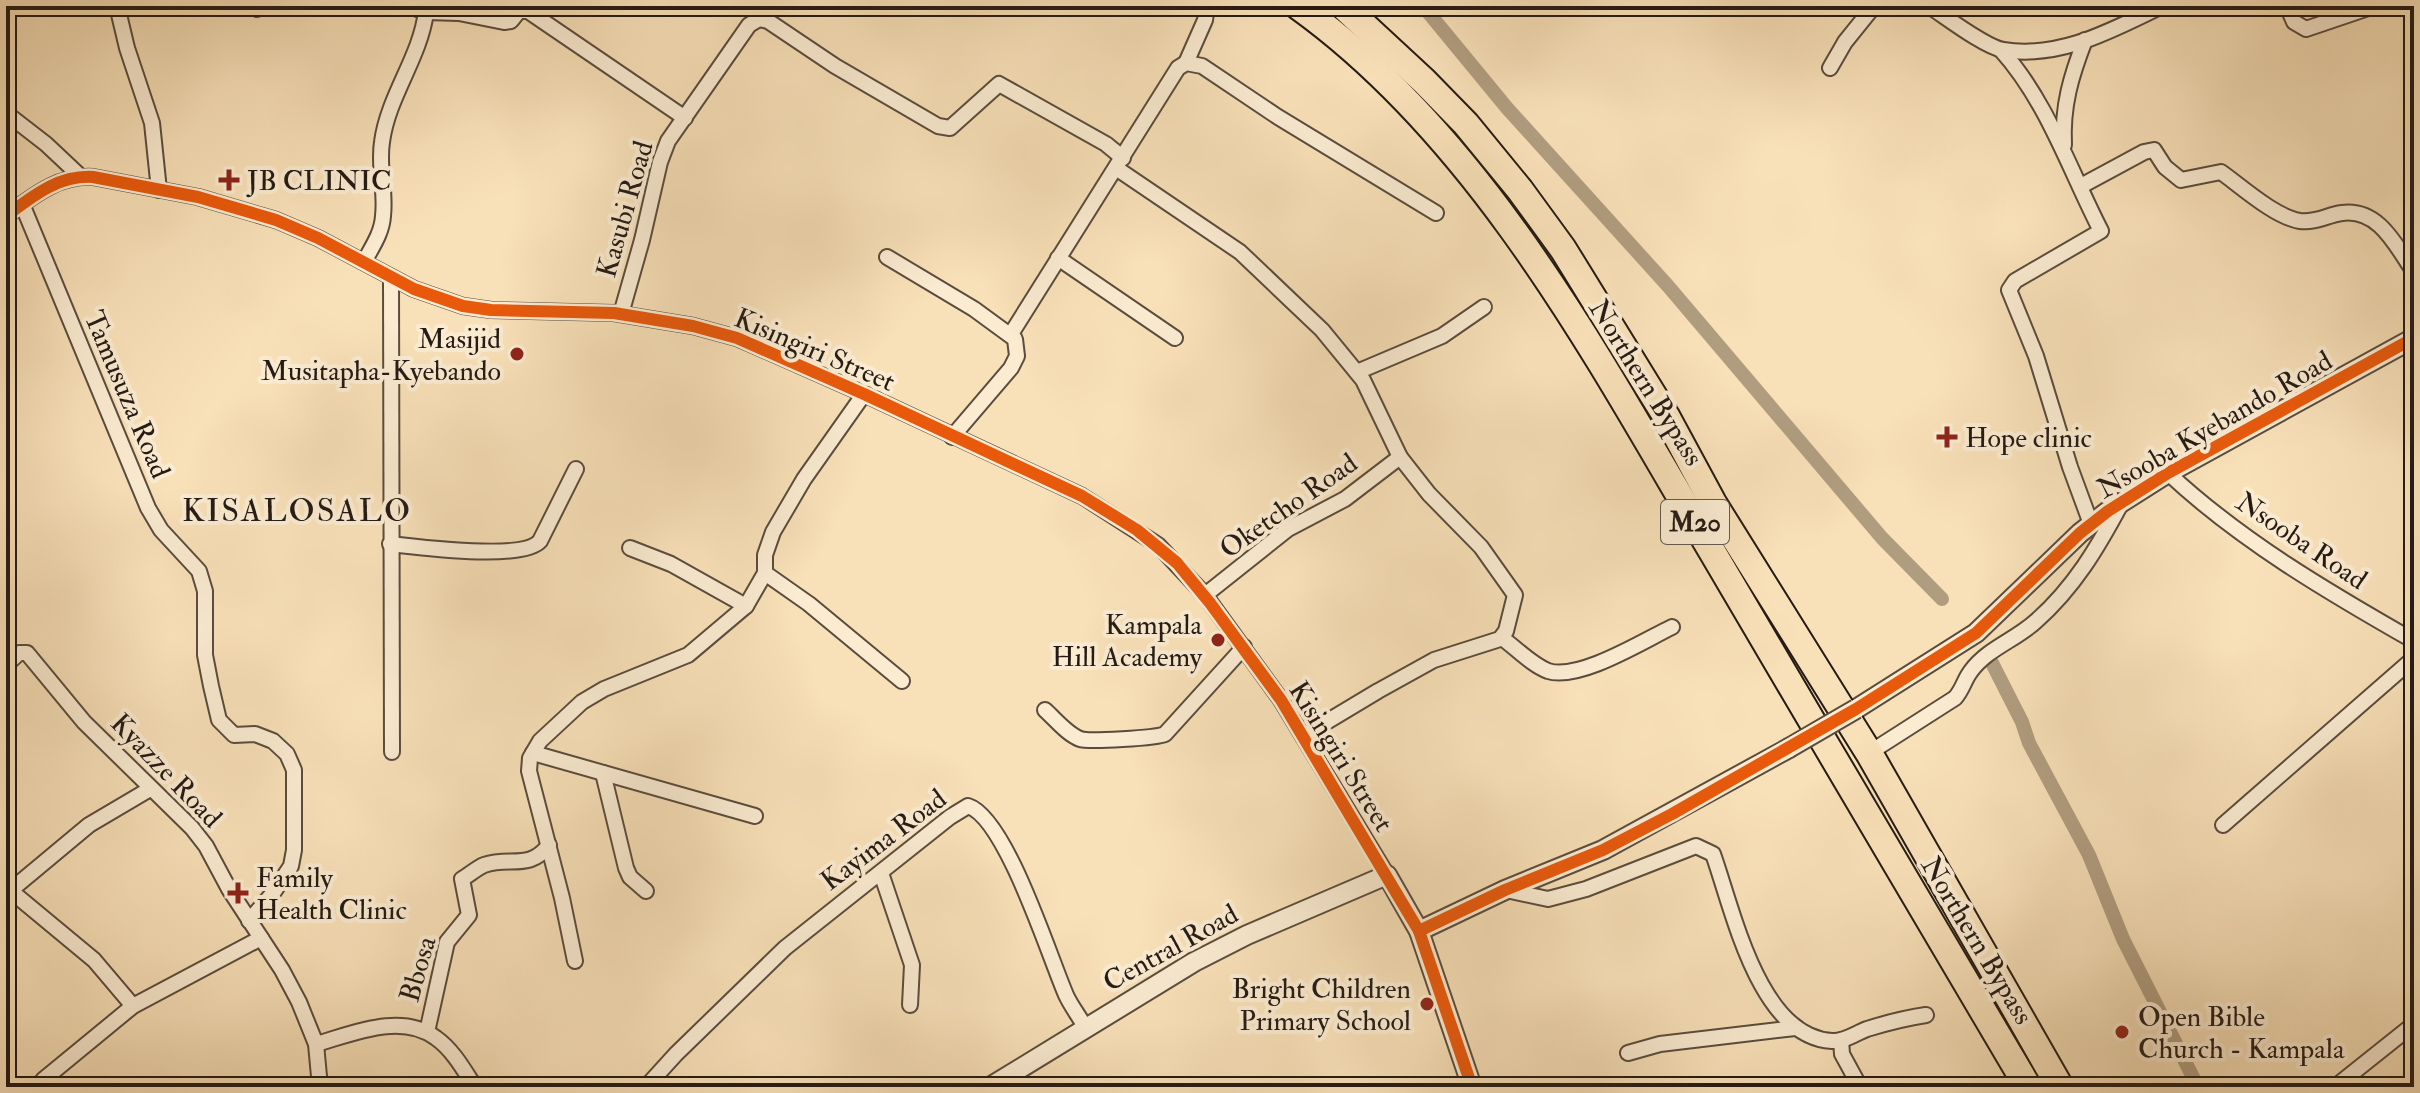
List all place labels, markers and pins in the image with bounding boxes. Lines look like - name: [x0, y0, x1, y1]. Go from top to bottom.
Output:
- place label: JB CLINIC: [246, 164, 391, 199]
- marker: JB CLINIC: [218, 169, 240, 191]
- place label: Masijid Musitapha-Kyebando: [261, 322, 501, 389]
- marker: Masijid Musitapha-Kyebando: [508, 345, 526, 363]
- place label: Hope clinic: [1965, 421, 2092, 456]
- marker: Hope clinic: [1936, 426, 1958, 448]
- place label: Kampala Hill Academy: [1052, 608, 1203, 675]
- marker: Kampala Hill Academy: [1209, 631, 1227, 649]
- place label: Family Health Clinic: [256, 861, 407, 928]
- marker: Family Health Clinic: [227, 882, 249, 904]
- place label: Bright Children Primary School: [1232, 972, 1411, 1039]
- marker: Bright Children Primary School: [1418, 995, 1436, 1013]
- place label: Open Bible Church - Kampala: [2138, 1000, 2345, 1067]
- marker: Open Bible Church - Kampala: [2113, 1023, 2131, 1041]

